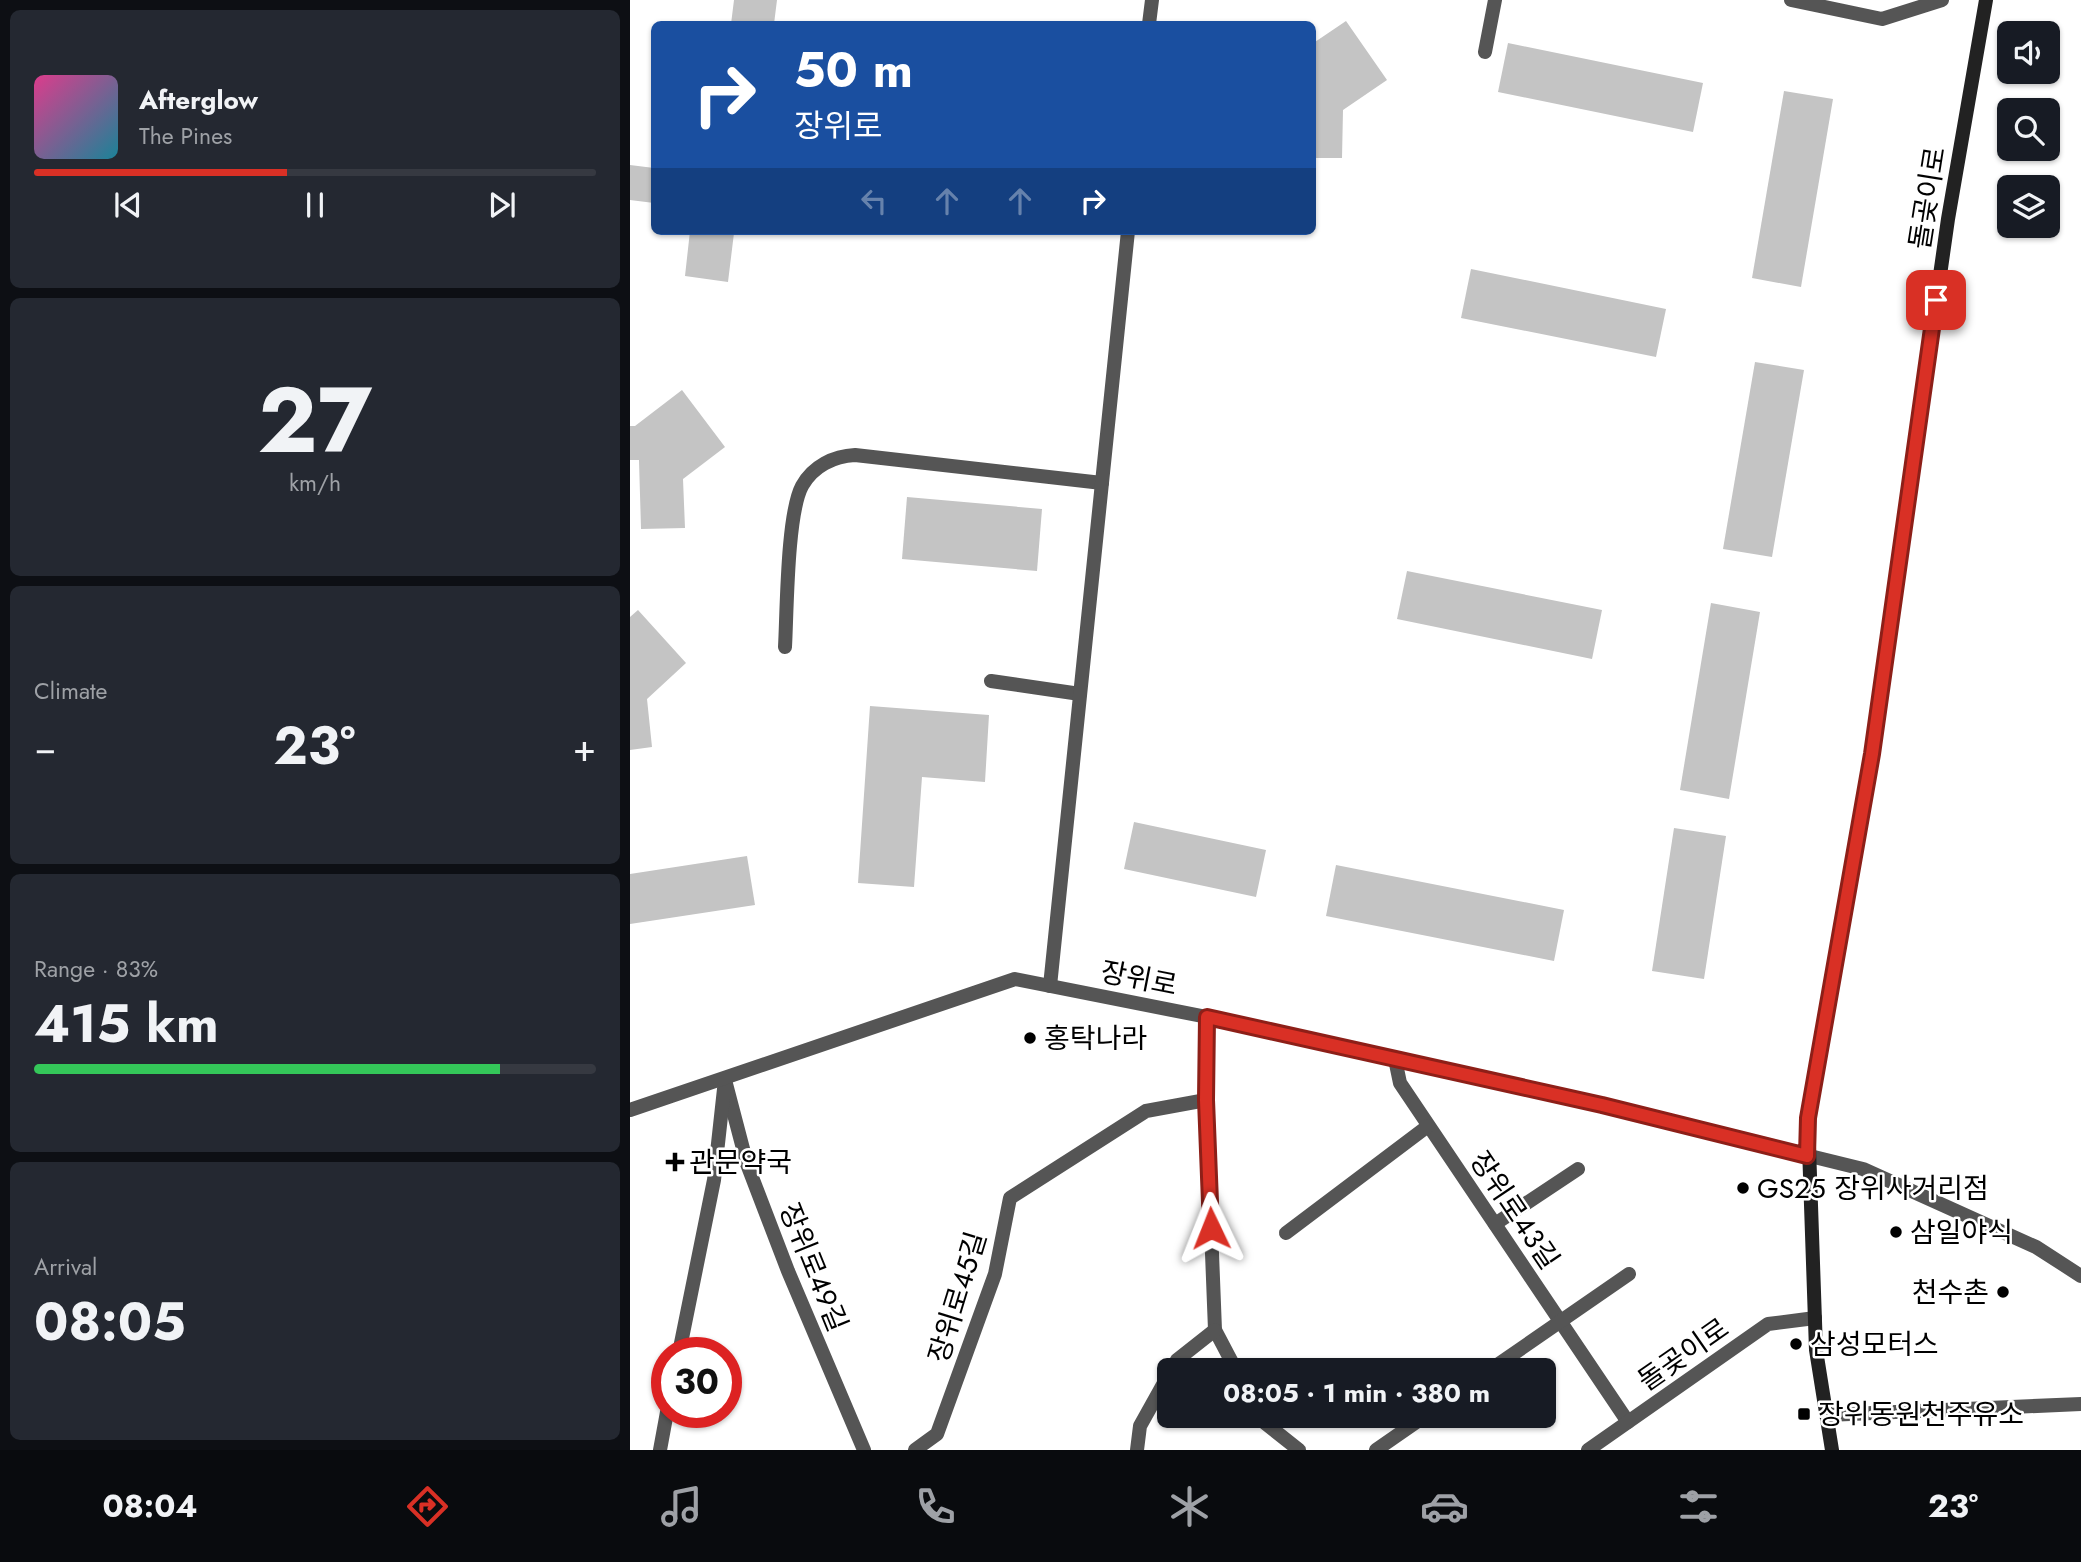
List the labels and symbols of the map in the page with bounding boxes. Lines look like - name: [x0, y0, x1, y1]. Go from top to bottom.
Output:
- street label: 돌곶이로: [1899, 144, 1956, 252]
- pin: [1906, 270, 1966, 330]
- street label: 장위로: [1097, 951, 1181, 1006]
- place label: 홍탁나라: [1044, 1018, 1147, 1059]
- marker: 홍탁나라: [1022, 1030, 1038, 1046]
- place label: 관문약국: [689, 1142, 792, 1183]
- street label: 장위로43길: [1460, 1143, 1569, 1278]
- marker: 관문약국: [667, 1154, 683, 1170]
- place label: GS25 장위사거리점: [1757, 1168, 1989, 1209]
- marker: GS25 장위사거리점: [1735, 1180, 1751, 1196]
- position arrow: [1174, 1191, 1248, 1265]
- street label: 장위로49길: [769, 1197, 858, 1338]
- place label: 삼일야식: [1910, 1212, 2013, 1253]
- marker: 삼일야식: [1888, 1224, 1904, 1240]
- street label: 장위로45길: [918, 1227, 997, 1368]
- place label: 천수촌: [1912, 1272, 1989, 1313]
- marker: 천수촌: [1995, 1284, 2011, 1300]
- street label: 돌곶이로: [1629, 1308, 1737, 1401]
- place label: 삼성모터스: [1810, 1324, 1939, 1365]
- marker: 삼성모터스: [1788, 1336, 1804, 1352]
- speed limit sign: 30: [651, 1337, 742, 1428]
- place label: 장위동원천주유소: [1818, 1394, 2024, 1435]
- marker: 장위동원천주유소: [1796, 1406, 1812, 1422]

